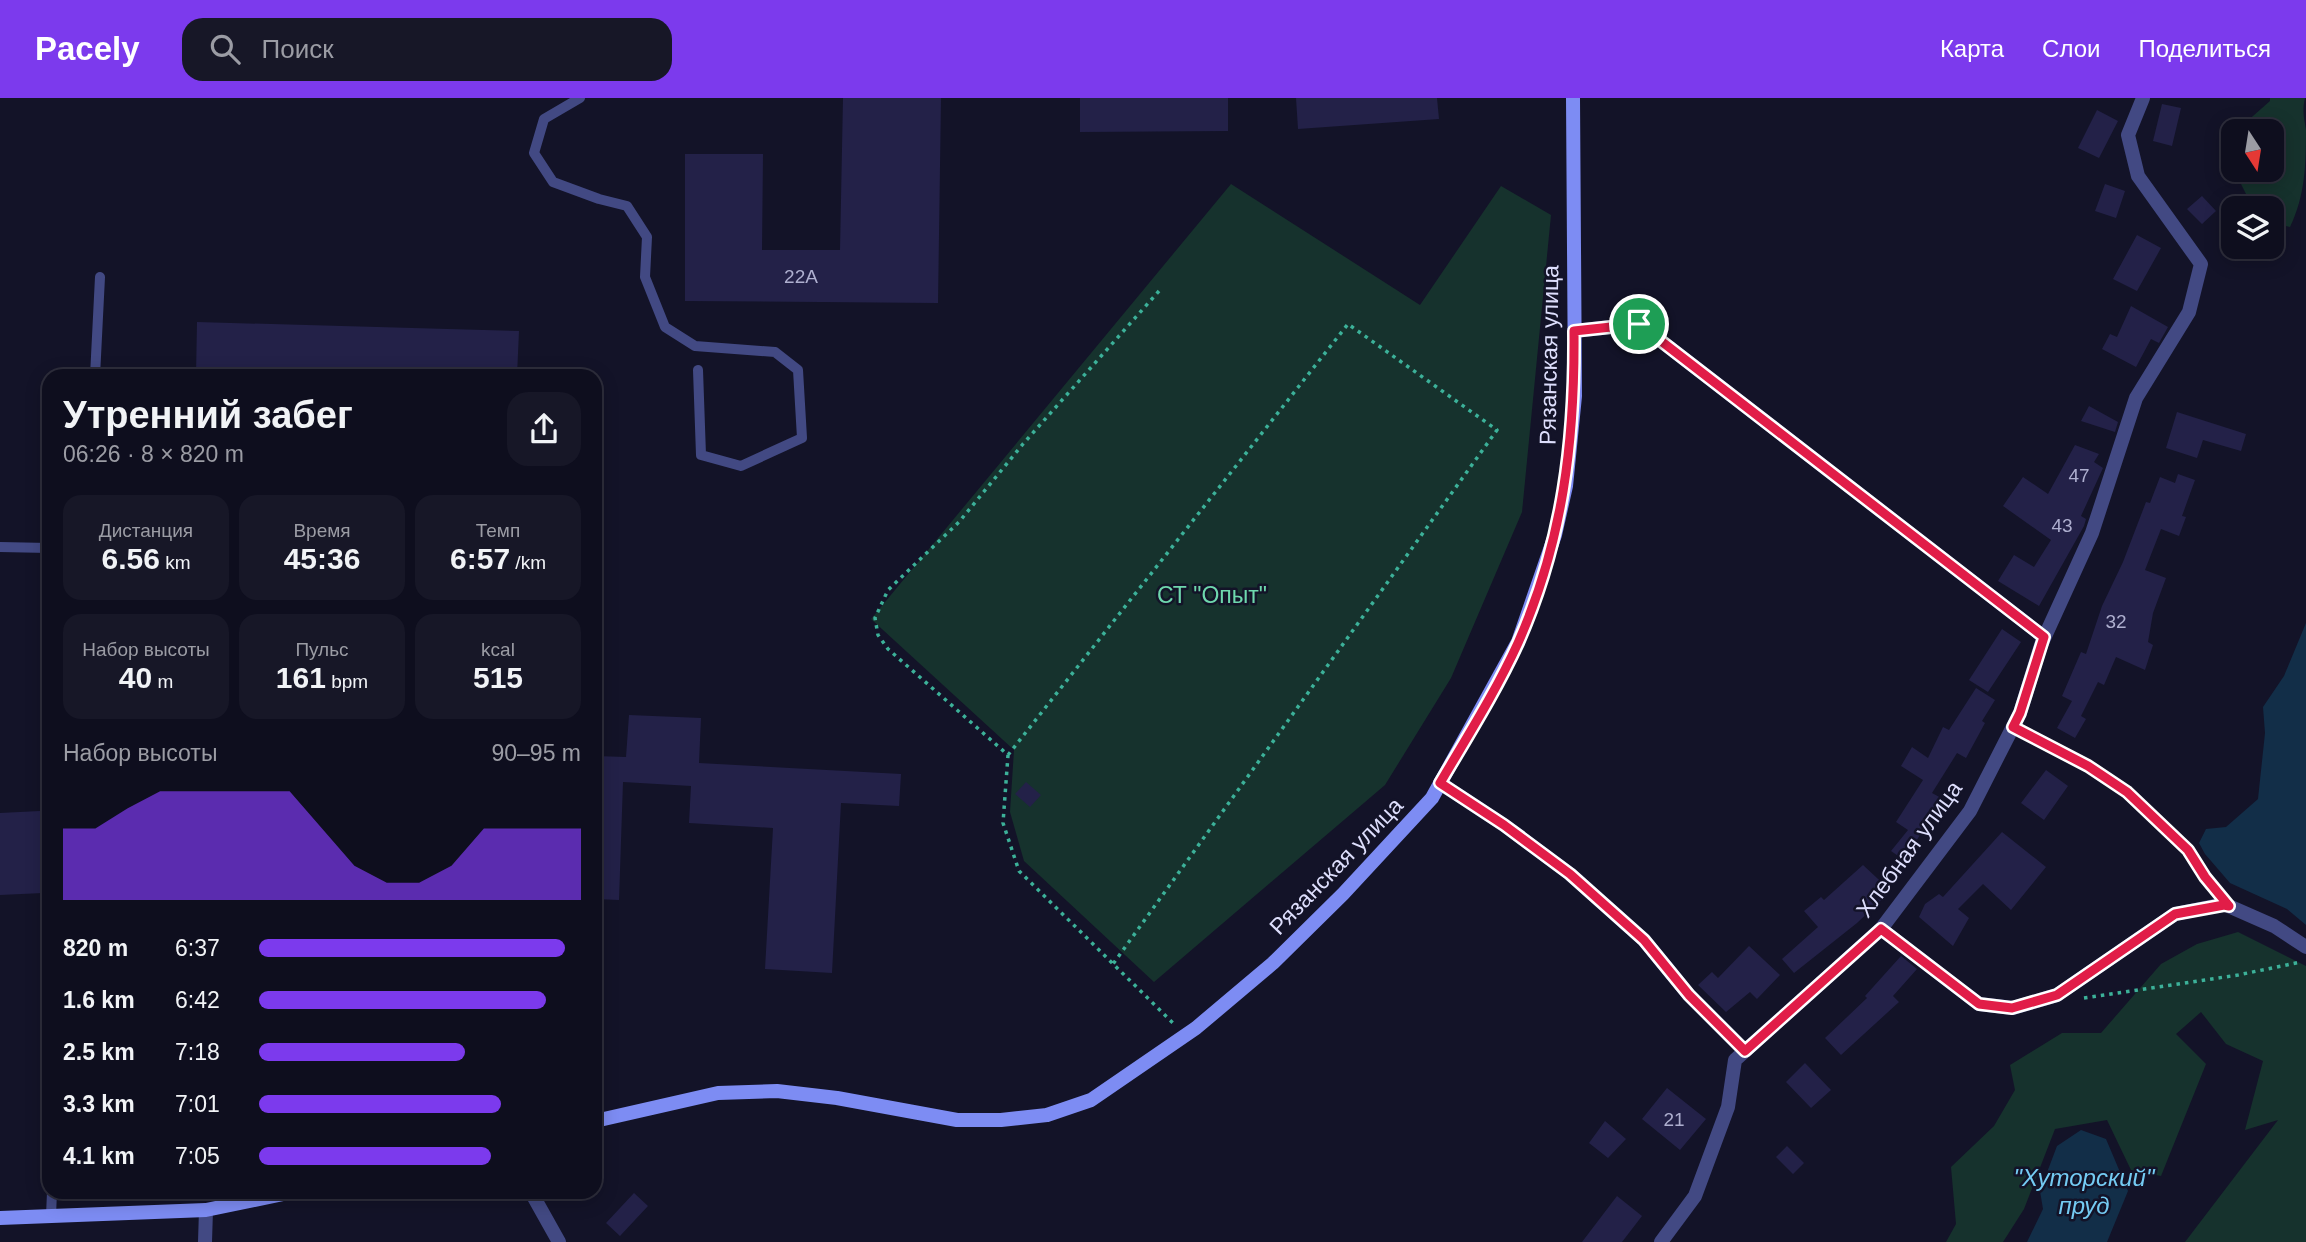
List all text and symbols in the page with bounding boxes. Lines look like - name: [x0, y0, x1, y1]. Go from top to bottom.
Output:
- search box: [182, 18, 672, 81]
- text: Pacely: [35, 30, 140, 67]
- icon: search: [206, 30, 244, 68]
- text: Поиск: [262, 34, 334, 64]
- text: Карта: [1940, 35, 2004, 62]
- text: Слои: [2042, 35, 2100, 62]
- text: Поделиться: [2138, 35, 2271, 62]
- north arrow: [2221, 119, 2284, 182]
- map controls: [2221, 119, 2284, 259]
- button: layers: [2221, 196, 2284, 259]
- street label: Рязанская улица: [1534, 265, 1564, 445]
- house number: 22А: [784, 266, 818, 287]
- pin: [1609, 294, 1669, 354]
- icon: arrive: [1620, 305, 1658, 343]
- button: share: [507, 392, 581, 466]
- text: Утренний забег: [63, 394, 353, 436]
- text: 06:26 · 8 × 820 m: [63, 441, 244, 467]
- house number: 47: [2068, 465, 2090, 486]
- house number: 43: [2051, 515, 2073, 536]
- text: Дистанция: [99, 520, 193, 541]
- text: Время: [293, 520, 351, 541]
- text: Темп: [476, 520, 520, 541]
- text: 6.56: [102, 542, 160, 575]
- text: 45:36: [284, 542, 360, 575]
- text: 6:57: [450, 542, 510, 575]
- text: km: [160, 552, 191, 573]
- text: /km: [510, 552, 546, 573]
- park label: СТ "Опыт": [1157, 582, 1267, 608]
- house number: 32: [2105, 611, 2127, 632]
- text: Набор высоты: [82, 639, 210, 660]
- text: Пульс: [295, 639, 349, 660]
- text: kcal: [481, 639, 515, 660]
- text: 40: [119, 661, 152, 694]
- text: 161: [276, 661, 326, 694]
- text: 515: [473, 661, 523, 694]
- text: m: [152, 671, 173, 692]
- text: bpm: [326, 671, 368, 692]
- text: Набор высоты: [63, 740, 217, 766]
- text: 90–95 m: [491, 740, 581, 766]
- street label: Хлебная улица: [1851, 776, 1967, 922]
- street label: Рязанская улица: [1264, 792, 1408, 940]
- text: 820 m: [63, 935, 128, 961]
- text: 6:37: [175, 935, 220, 961]
- text: 1.6 km: [63, 987, 135, 1013]
- text: 6:42: [175, 987, 220, 1013]
- text: 2.5 km: [63, 1039, 135, 1065]
- text: 7:18: [175, 1039, 220, 1065]
- text: 3.3 km: [63, 1091, 135, 1117]
- text: 7:01: [175, 1091, 220, 1117]
- house number: 21: [1663, 1109, 1685, 1130]
- text: 4.1 km: [63, 1143, 135, 1169]
- text: 7:05: [175, 1143, 220, 1169]
- water label: "Хуторский" пруд: [2014, 1164, 2156, 1219]

